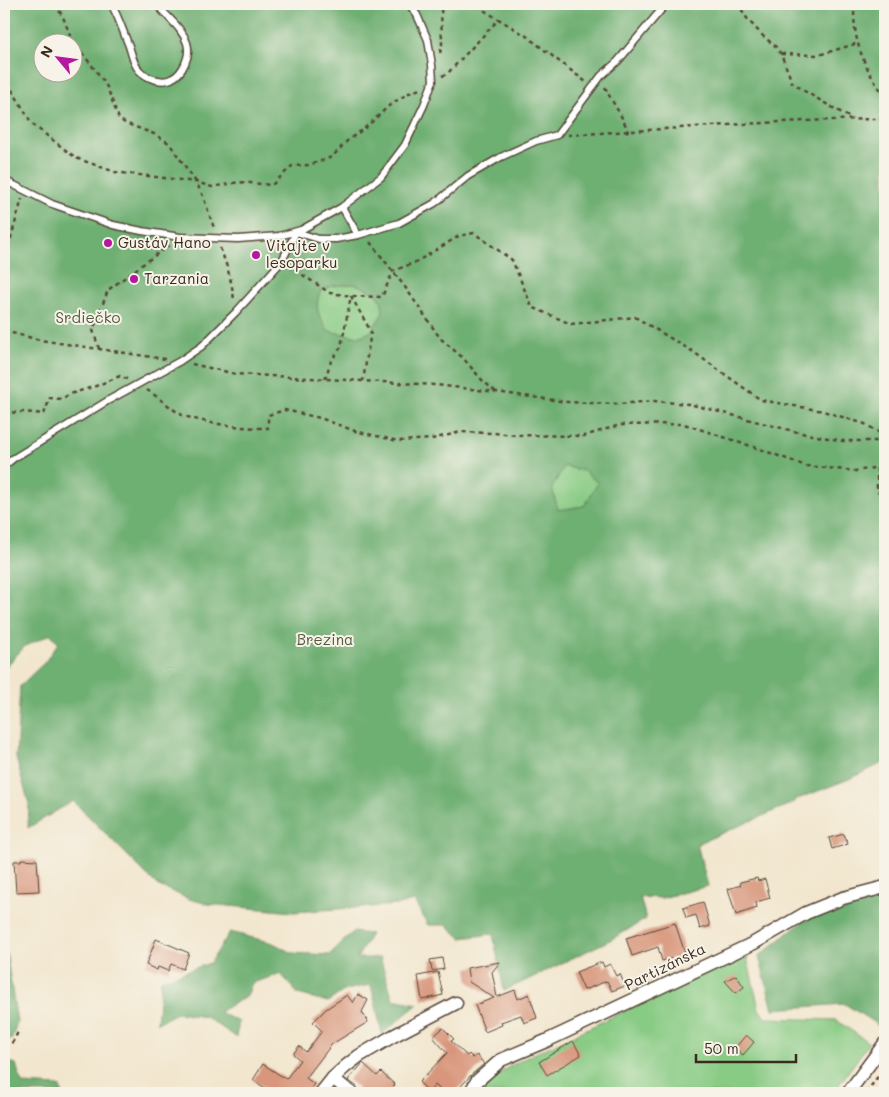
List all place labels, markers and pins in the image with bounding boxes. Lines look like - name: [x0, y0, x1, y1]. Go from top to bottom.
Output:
- place label: Gustáv Hano: [118, 232, 211, 252]
- place label: Vitajte v lesoparku: [266, 235, 338, 272]
- marker: Gustáv Hano: [102, 237, 114, 249]
- marker: Vitajte v lesoparku: [250, 249, 262, 261]
- place label: Tarzania: [144, 268, 209, 288]
- marker: Tarzania: [128, 273, 140, 285]

